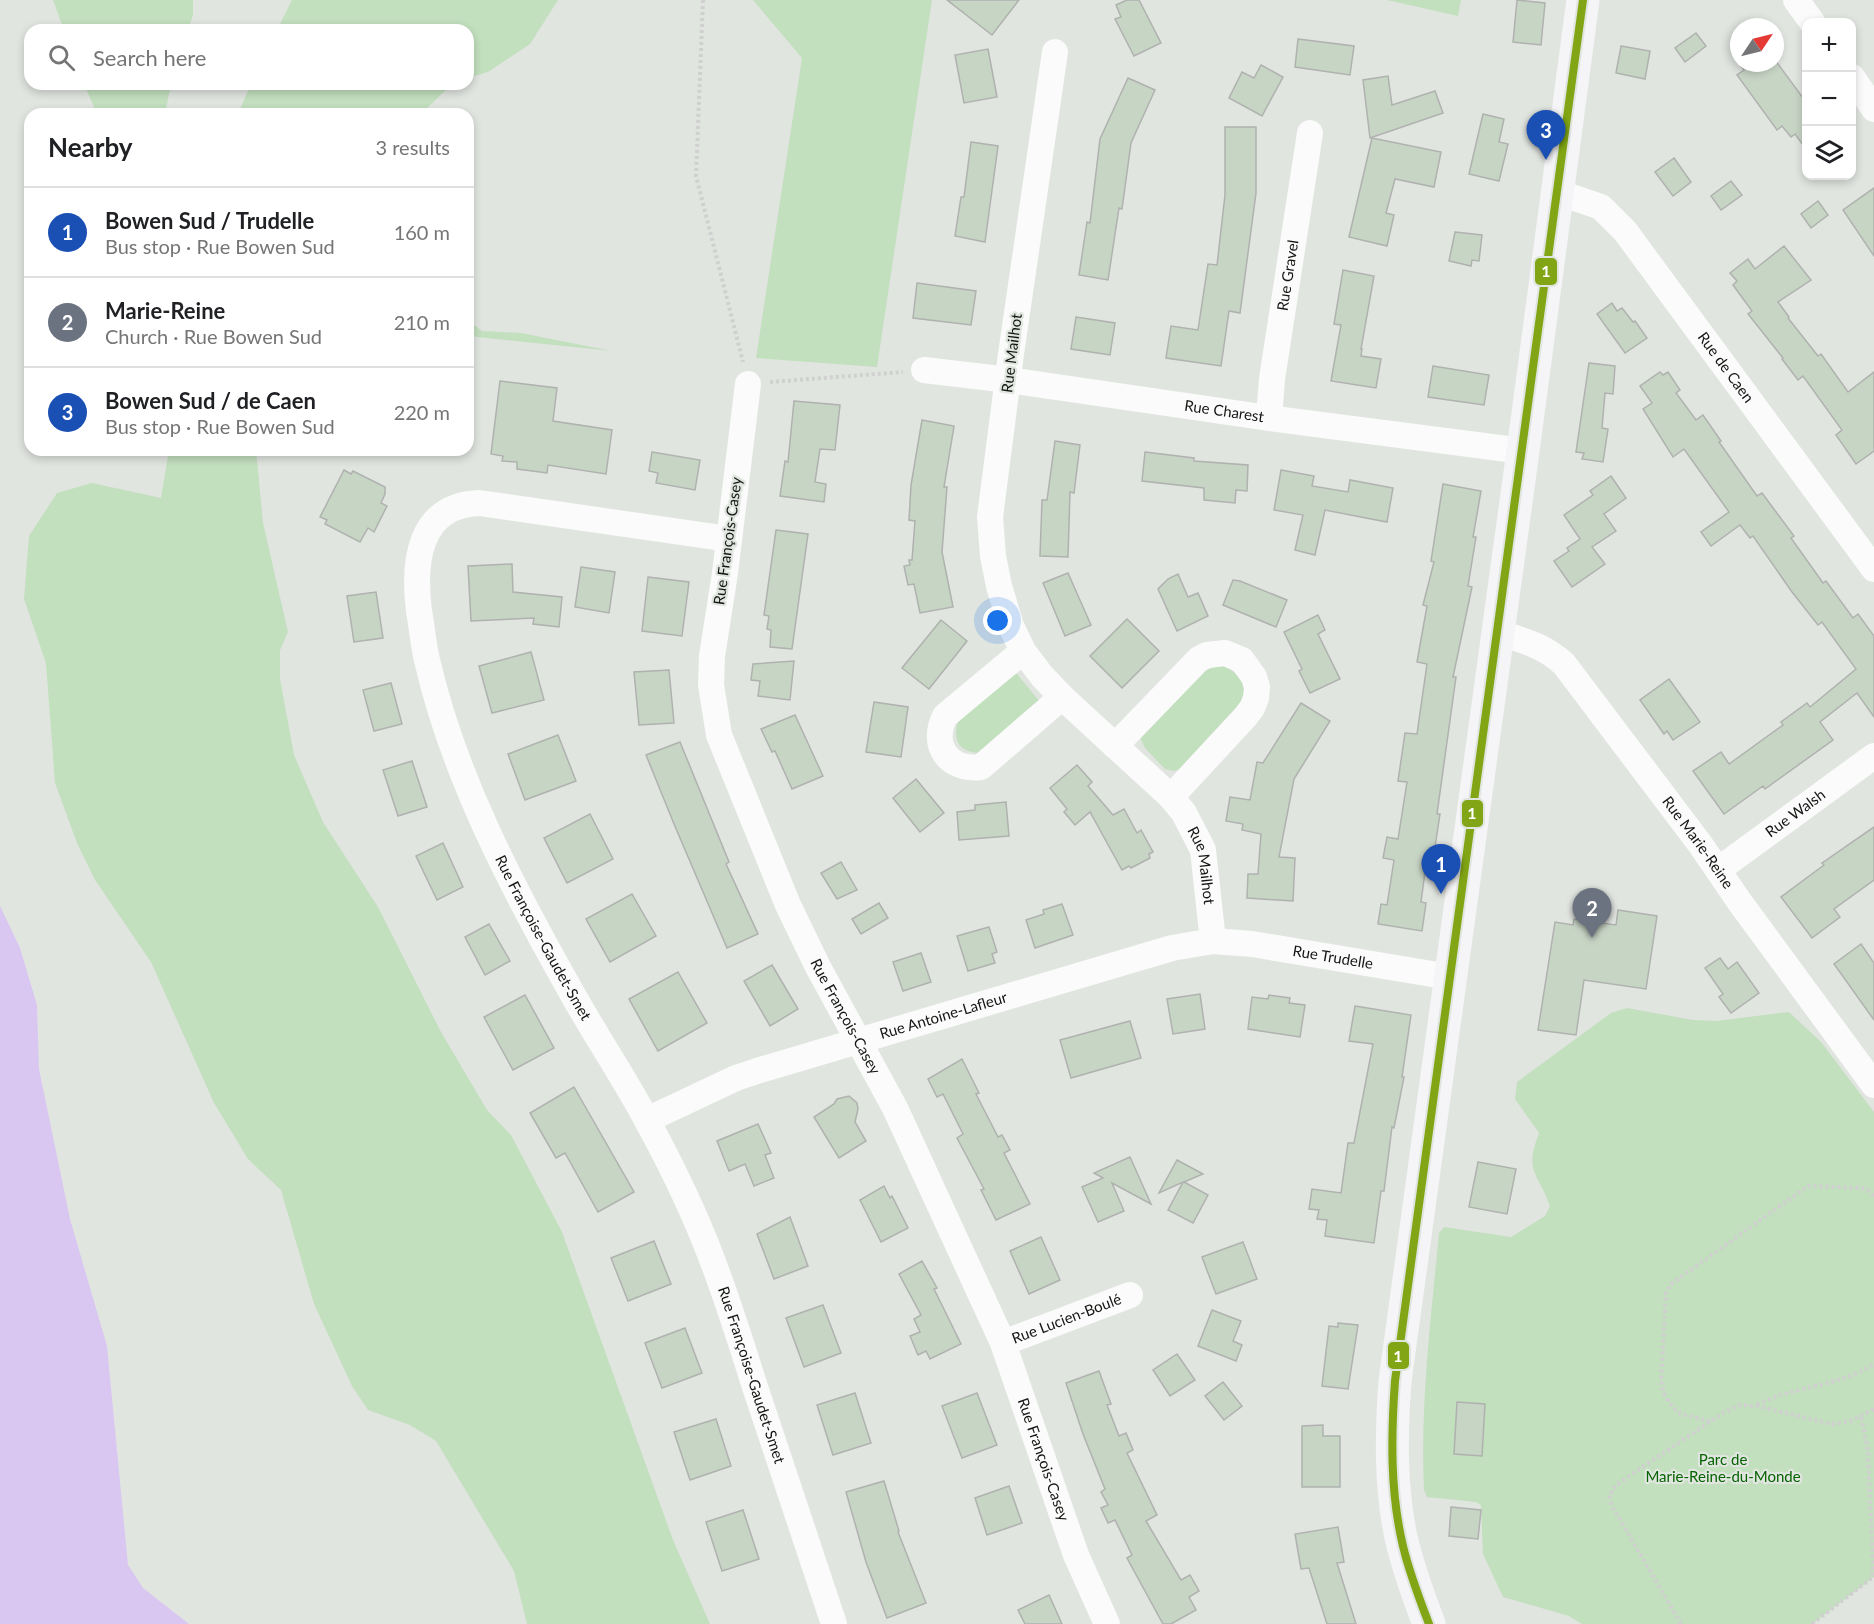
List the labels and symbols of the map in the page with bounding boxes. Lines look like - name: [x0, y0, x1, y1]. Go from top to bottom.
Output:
- north arrow: [1730, 18, 1784, 72]
- pin: 3: [1526, 110, 1566, 160]
- street label: Rue Gravel: [1273, 238, 1301, 312]
- line badge: 1: [1534, 257, 1558, 286]
- text: 1: [1541, 261, 1551, 280]
- street label: Rue Mailhot: [997, 312, 1025, 393]
- street label: Rue de Caen: [1694, 328, 1758, 406]
- street label: Rue Charest: [1183, 396, 1266, 425]
- street label: Rue François-Casey: [709, 476, 745, 606]
- your location: [983, 606, 1012, 635]
- street label: Rue Walsh: [1762, 785, 1828, 840]
- street label: Rue Marie-Reine: [1659, 792, 1738, 892]
- line badge: 1: [1461, 799, 1484, 828]
- text: 1: [1467, 803, 1477, 822]
- street label: Rue Mailhot: [1184, 823, 1219, 906]
- pin: 1: [1422, 844, 1460, 894]
- street label: Rue Françoise-Gaudet-Smet: [492, 852, 596, 1024]
- pin: 2: [1572, 888, 1612, 938]
- street label: Rue Trudelle: [1291, 941, 1375, 972]
- street label: Rue François-Casey: [807, 956, 885, 1077]
- street label: Rue Antoine-Lafleur: [877, 987, 1010, 1042]
- street label: Rue Françoise-Gaudet-Smet: [715, 1284, 790, 1466]
- street label: Rue Lucien-Boulé: [1009, 1289, 1124, 1347]
- line badge: 1: [1387, 1341, 1410, 1370]
- text: 1: [1393, 1346, 1403, 1365]
- street label: Rue François-Casey: [1015, 1395, 1074, 1523]
- park label: Parc de Marie-Reine-du-Monde: [1645, 1450, 1801, 1485]

